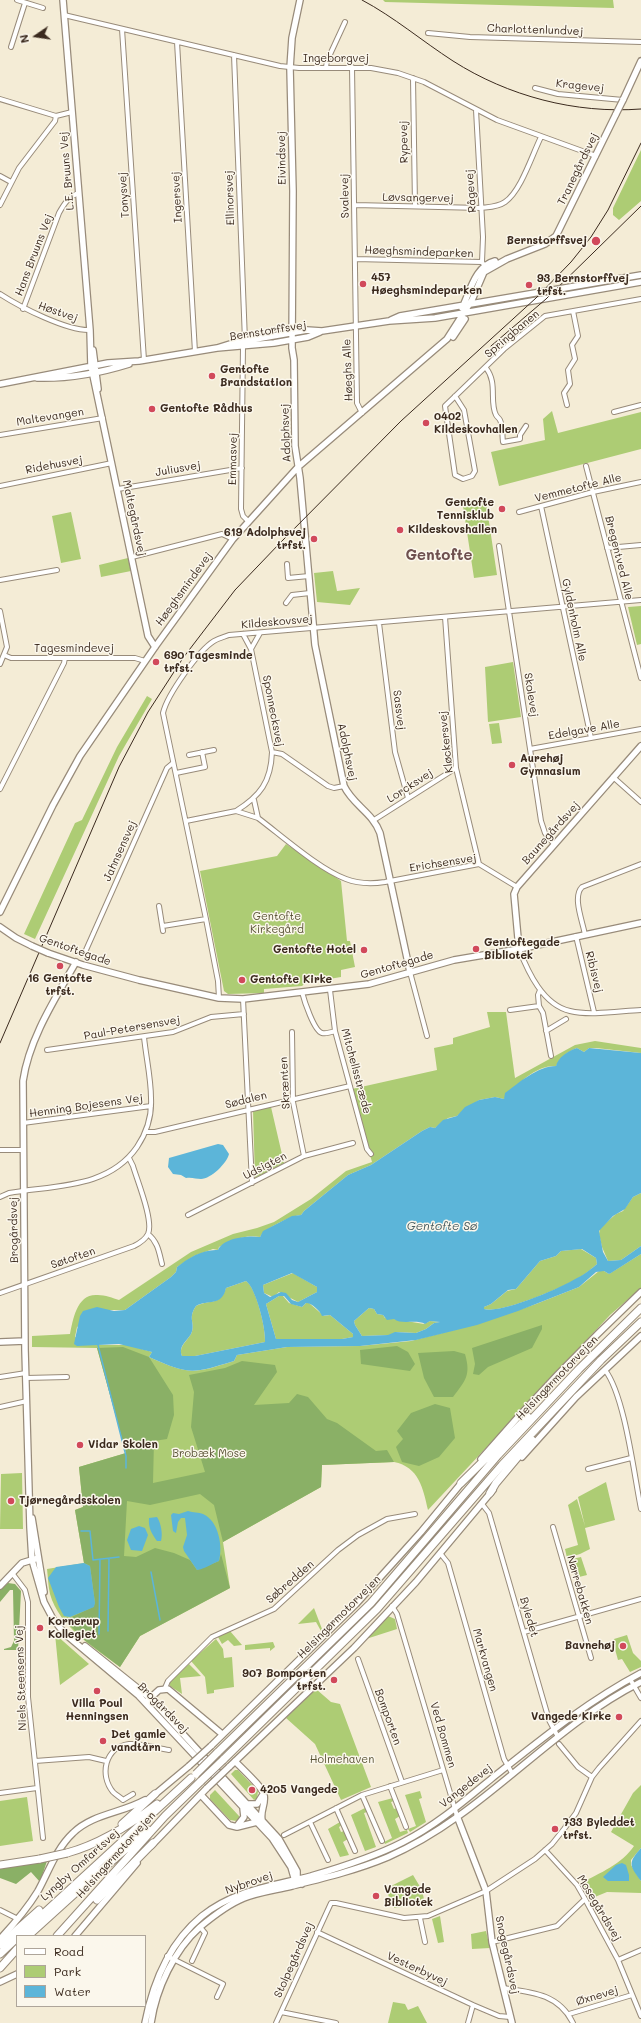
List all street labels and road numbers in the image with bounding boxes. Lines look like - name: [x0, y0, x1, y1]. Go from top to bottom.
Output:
- street label: Charlottenlundvej: [487, 22, 583, 38]
- street label: Ingeborgvej: [303, 52, 369, 66]
- street label: Kragevej: [555, 77, 605, 95]
- street label: Rypevej: [397, 121, 411, 163]
- street label: L.E. Bruuns Vej: [57, 131, 77, 211]
- street label: Eivindsvej: [275, 131, 289, 185]
- street label: Tranegårdsvej: [555, 131, 601, 207]
- street label: Rågevej: [463, 169, 479, 213]
- street label: Ellinorsvej: [222, 170, 238, 226]
- street label: Ingersvej: [169, 171, 185, 223]
- street label: Tonysvej: [116, 172, 132, 218]
- street label: Svalevej: [338, 174, 352, 218]
- street label: Løvsangervej: [382, 191, 454, 205]
- street label: Hans Bruuns Vej: [12, 212, 56, 298]
- street label: Høeghsmindeparken: [364, 244, 474, 260]
- street label: Høstvej: [36, 299, 80, 325]
- street label: Springbanen: [482, 307, 542, 361]
- street label: Bernstorffsvej: [229, 318, 307, 344]
- street label: Høeghs Alle: [340, 338, 356, 402]
- street label: Adolphsvej: [278, 404, 294, 462]
- street label: Maltevangen: [15, 405, 85, 429]
- street label: Emmasvej: [226, 433, 240, 485]
- street label: Ridehusvej: [24, 453, 84, 477]
- street label: Juliusvej: [154, 459, 202, 479]
- street label: Vemmetofte Alle: [533, 471, 623, 505]
- street label: Maltegårdsvej: [119, 479, 149, 557]
- street label: Bregentved Alle: [602, 515, 636, 601]
- street label: Høeghsmindevej: [153, 550, 215, 628]
- street label: Gyldenholm Alle: [559, 577, 589, 663]
- street label: Kildeskovsvej: [241, 612, 313, 632]
- street label: Tagesmindevej: [34, 642, 114, 656]
- street label: Skolevej: [521, 672, 541, 718]
- street label: Sponnecksvej: [260, 674, 286, 748]
- street label: Sassvej: [390, 689, 408, 731]
- street label: Kløckersvej: [436, 710, 456, 774]
- street label: Edelgave Alle: [547, 717, 621, 743]
- street label: Adolphsvej: [334, 722, 360, 782]
- street label: Lorcksvej: [385, 766, 435, 806]
- street label: Baunegårdsvej: [519, 799, 583, 867]
- street label: Jahnsensvej: [101, 819, 139, 883]
- street label: Erichsensvej: [408, 851, 478, 875]
- street label: Gentoftegade: [37, 931, 113, 969]
- street label: Gentoftegade: [359, 948, 435, 982]
- street label: Ribisvej: [582, 950, 606, 994]
- street label: Paul-Petersensvej: [83, 1013, 181, 1043]
- street label: Mitchellsstræde: [338, 1027, 374, 1115]
- street label: Skrænten: [277, 1057, 293, 1109]
- street label: Sødalen: [224, 1088, 268, 1112]
- street label: Henning Bojesens Vej: [28, 1091, 144, 1121]
- street label: Udsigten: [241, 1149, 289, 1183]
- street label: Brogårdsvej: [7, 1197, 21, 1263]
- street label: Søtoften: [49, 1244, 97, 1272]
- street label: Helsingørmotorvejen: [513, 1333, 601, 1423]
- street label: Nørrebakken: [564, 1554, 596, 1626]
- street label: Søbredden: [263, 1558, 317, 1606]
- street label: Helsingørmotorvejen: [295, 1573, 383, 1661]
- street label: Byledet: [517, 1596, 541, 1638]
- street label: Niels Steensens Vej: [13, 1625, 29, 1731]
- street label: Markvangen: [470, 1627, 500, 1693]
- street label: Brogårdsvej: [135, 1680, 191, 1736]
- street label: Bomporten: [372, 1687, 404, 1747]
- street label: Ved Bommen: [427, 1700, 459, 1770]
- street label: Vangedevej: [437, 1761, 495, 1811]
- street label: Helsingørmotorvejen: [74, 1809, 158, 1901]
- street label: Lyngby Omfartsvej: [38, 1826, 122, 1904]
- street label: Nybrovej: [224, 1869, 274, 1897]
- street label: Mosegårdsvej: [574, 1873, 624, 1943]
- street label: Snogegårdsvej: [492, 1915, 522, 1995]
- street label: Stolpegårdsvej: [271, 1920, 317, 2000]
- street label: Vesterbyvej: [385, 1949, 449, 1989]
- street label: Øxnevej: [574, 1983, 620, 2009]

